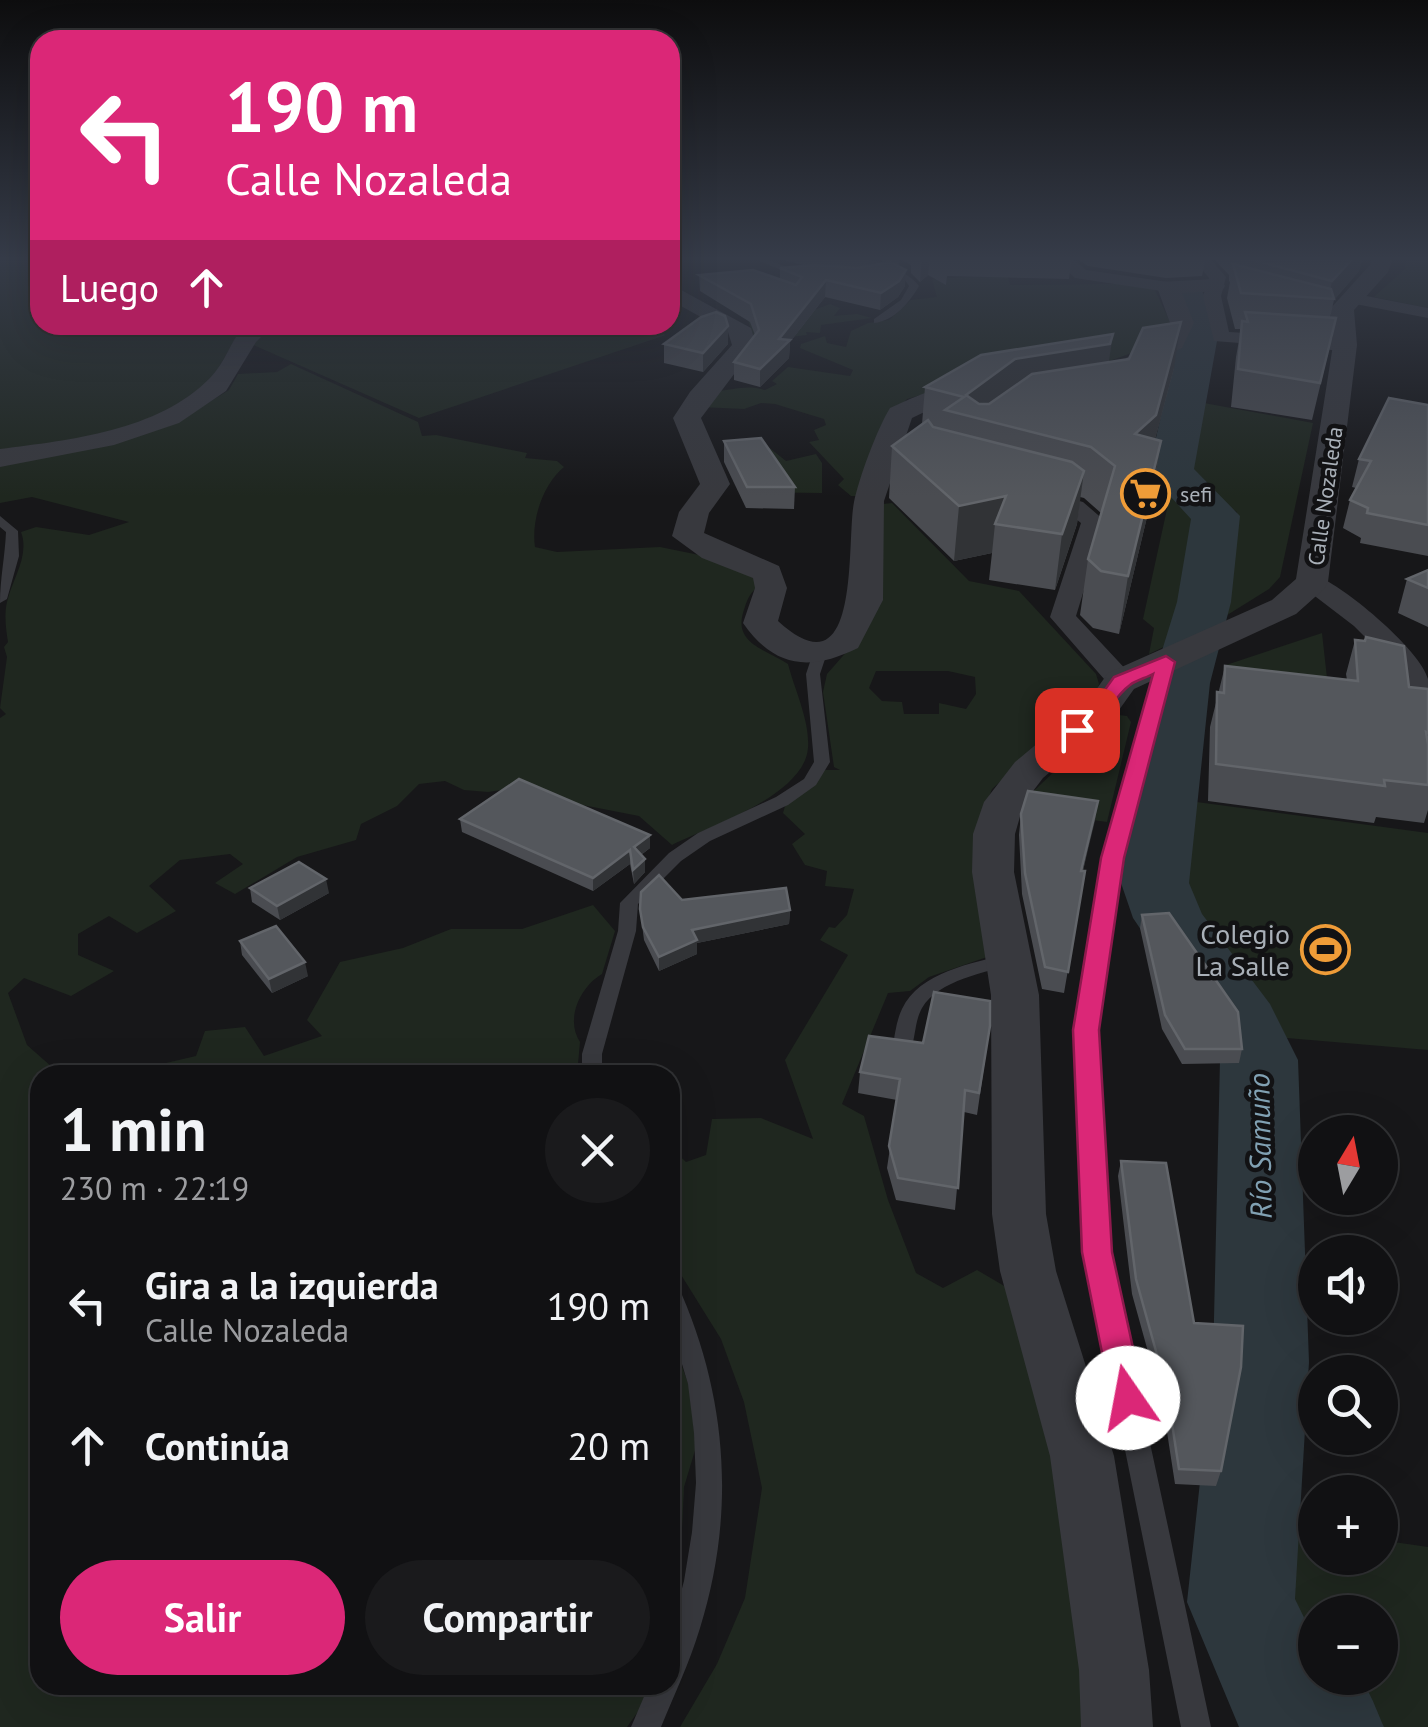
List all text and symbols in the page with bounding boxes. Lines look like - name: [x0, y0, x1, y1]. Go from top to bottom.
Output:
- text: 190 m: [225, 61, 418, 151]
- icon: left: [60, 70, 190, 200]
- text: Calle Nozaleda: [225, 149, 512, 207]
- icon: ahead: [179, 260, 234, 315]
- text: Luego: [60, 263, 159, 312]
- street label: Calle Nozaleda: [1301, 425, 1349, 567]
- supermarket icon: sefi: [1119, 468, 1171, 520]
- place label: sefi: [1180, 480, 1212, 508]
- pin: [1035, 688, 1120, 773]
- icon: arrive: [1050, 703, 1105, 758]
- place label: Colegio La Salle: [1195, 915, 1290, 984]
- sports icon: Colegio La Salle: [1299, 923, 1351, 975]
- water label: Río Samuño: [1238, 1073, 1280, 1219]
- text: 1 min: [60, 1090, 206, 1168]
- button: close: [545, 1098, 650, 1203]
- north arrow: [1298, 1115, 1398, 1215]
- map controls: [1298, 1115, 1398, 1695]
- text: 230 m · 22:19: [60, 1167, 249, 1209]
- button: sound: [1298, 1235, 1398, 1335]
- text: Gira a la izquierda: [145, 1260, 439, 1309]
- icon: left: [60, 1278, 115, 1333]
- text: 190 m: [547, 1281, 650, 1330]
- text: Calle Nozaleda: [145, 1309, 349, 1351]
- position arrow: [1076, 1346, 1180, 1450]
- button: search: [1298, 1355, 1398, 1455]
- icon: ahead: [60, 1418, 115, 1473]
- text: Continúa: [145, 1421, 289, 1470]
- text: 20 m: [568, 1421, 650, 1470]
- button: +: [1298, 1475, 1398, 1575]
- button: Salir: [60, 1560, 345, 1675]
- button: Compartir: [365, 1560, 650, 1675]
- button: −: [1298, 1595, 1398, 1695]

